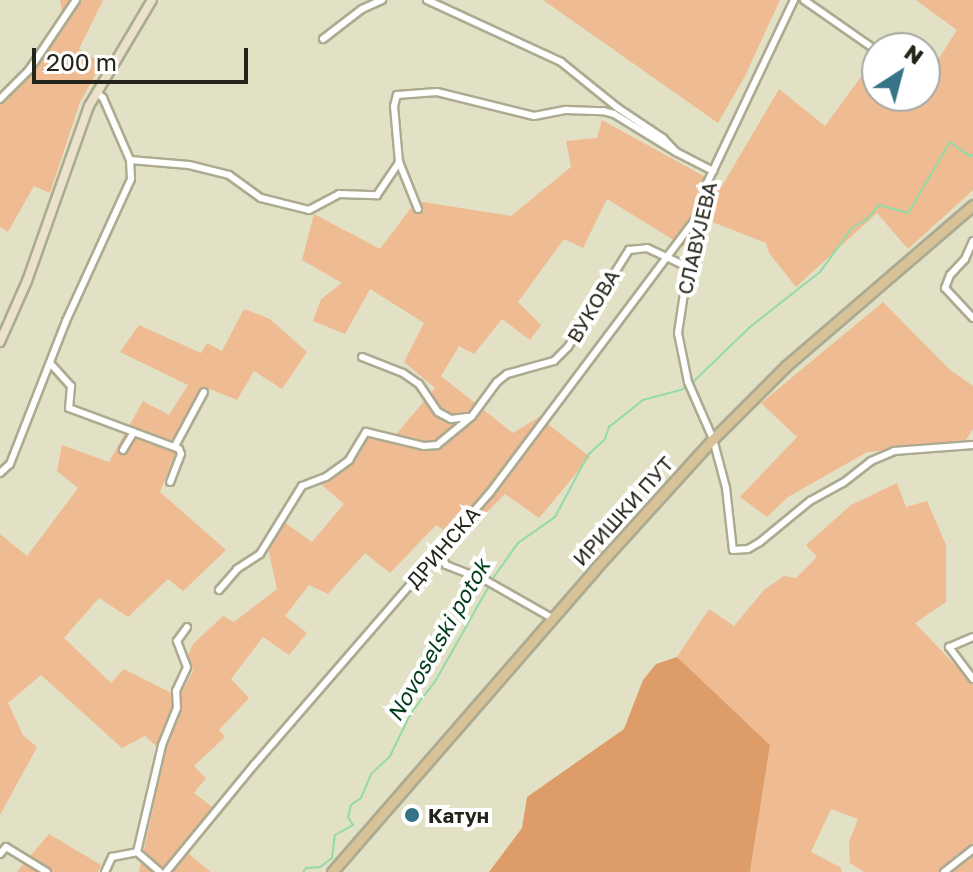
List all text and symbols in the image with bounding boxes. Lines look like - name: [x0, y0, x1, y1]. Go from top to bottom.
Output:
- scale bar: [36, 32, 252, 82]
- north arrow: [861, 32, 941, 112]
- text: N: [900, 38, 929, 70]
- text: 200 m: [46, 47, 117, 76]
- street label: СЛАВУЈЕВА: [672, 179, 722, 297]
- street label: ВУКОВА: [562, 265, 624, 347]
- street label: ИРИШКИ ПУТ: [568, 452, 678, 570]
- street label: ДРИНСКА: [401, 502, 485, 592]
- water label: Novoselski potok: [381, 554, 495, 726]
- place label: Катун: [428, 803, 489, 827]
- marker: Катун: [403, 806, 421, 824]

